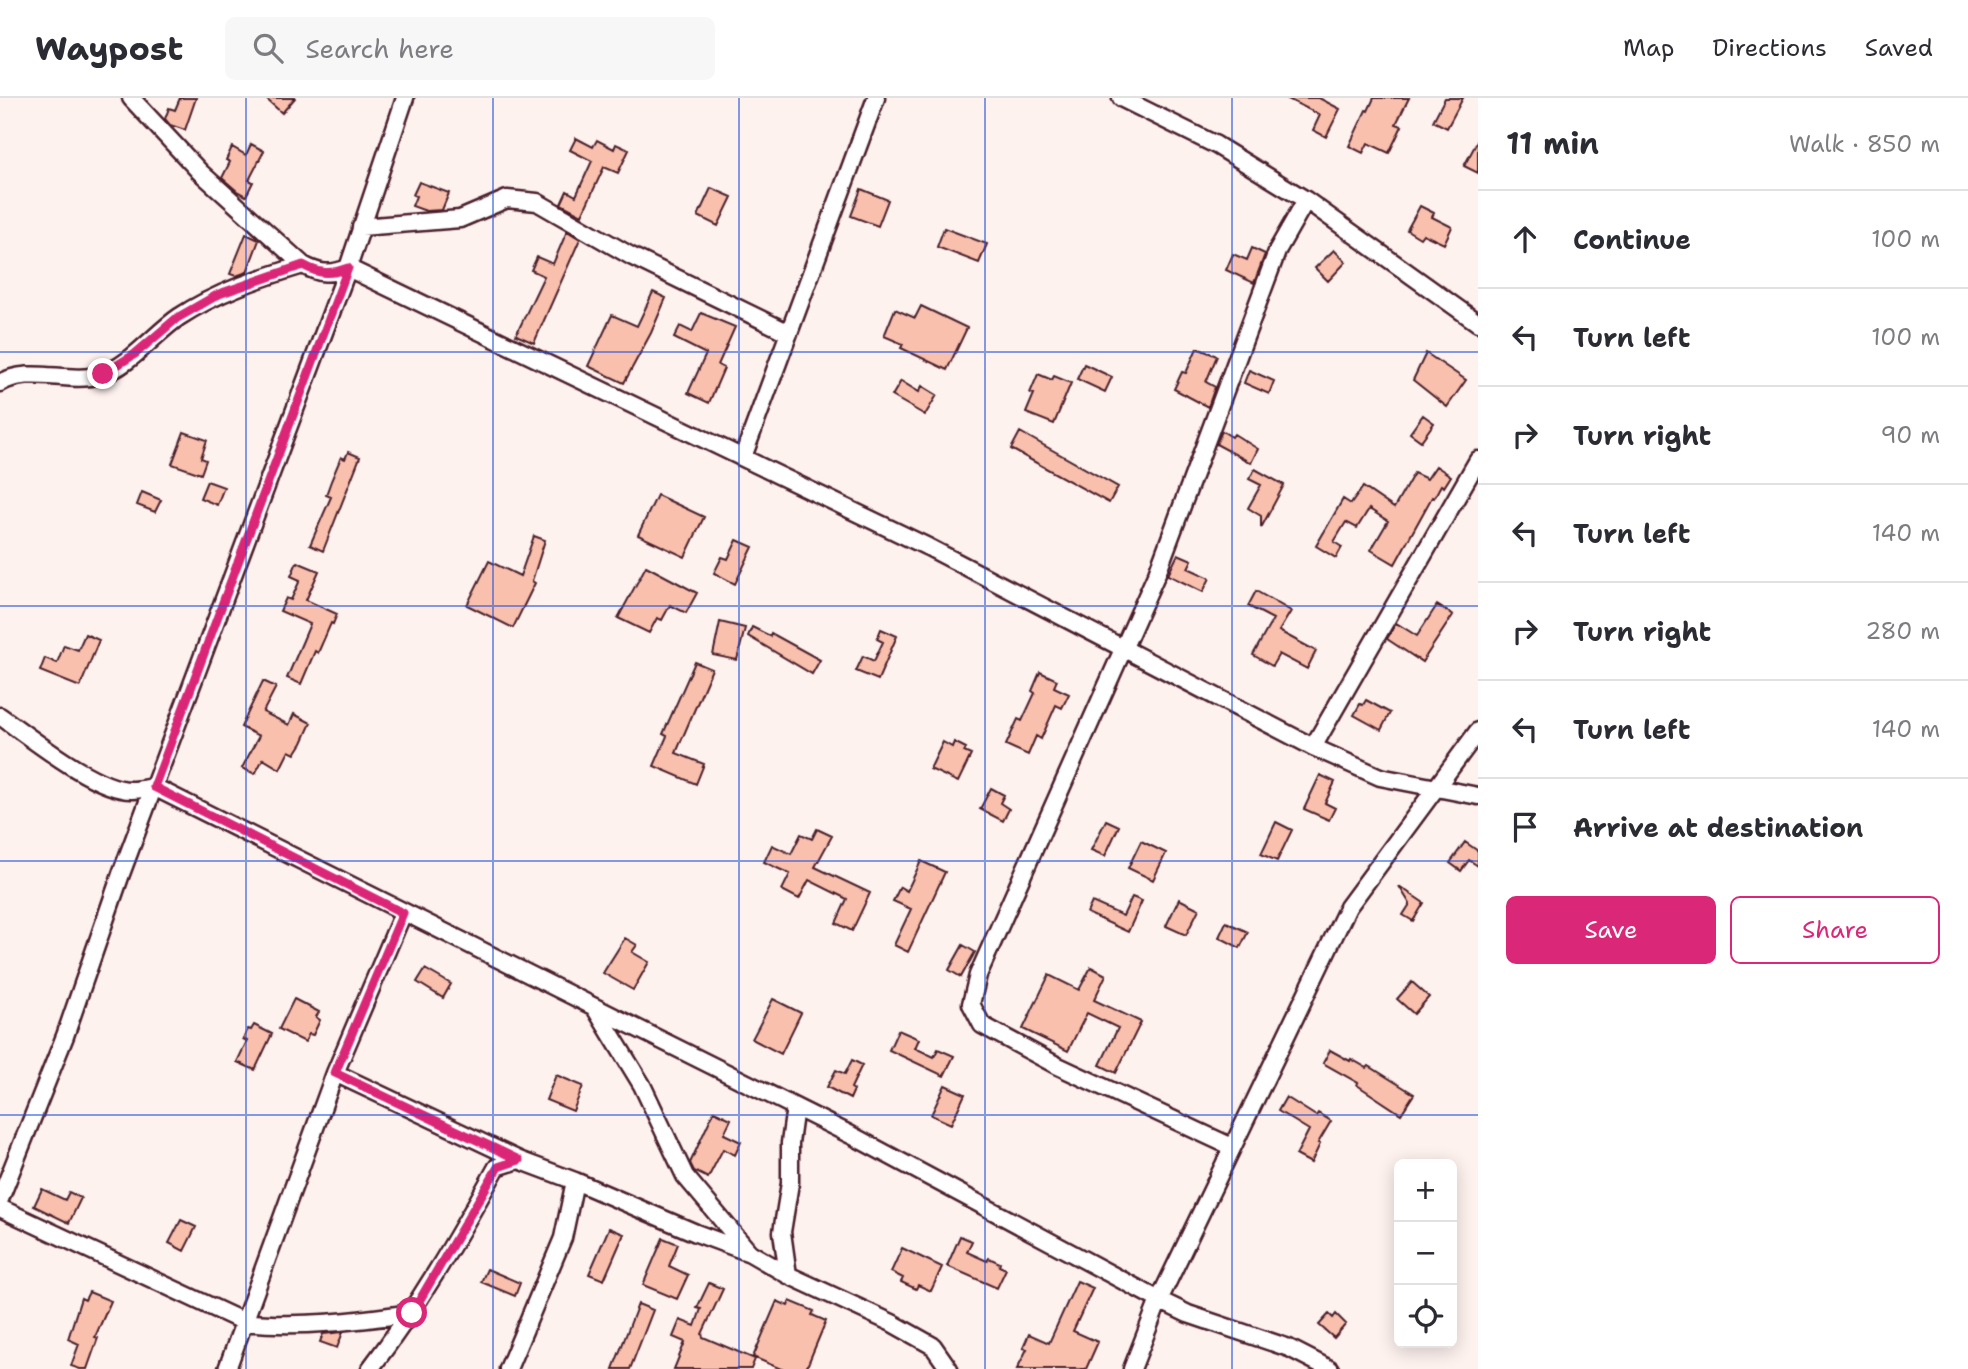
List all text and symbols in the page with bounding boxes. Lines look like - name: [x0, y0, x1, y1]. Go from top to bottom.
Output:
- search box: [225, 17, 715, 80]
- text: Waypost: [35, 26, 183, 71]
- icon: search: [249, 29, 287, 67]
- text: Search here: [305, 31, 454, 66]
- text: Map: [1623, 32, 1674, 64]
- text: Directions: [1712, 32, 1827, 64]
- text: Saved: [1865, 32, 1933, 64]
- text: 11 min: [1506, 123, 1599, 164]
- text: Walk · 850 m: [1789, 129, 1940, 159]
- icon: ahead: [1506, 220, 1544, 258]
- text: Continue: [1573, 222, 1691, 257]
- text: 100 m: [1871, 224, 1940, 254]
- icon: left: [1506, 318, 1544, 356]
- text: Turn left: [1573, 320, 1690, 355]
- text: 100 m: [1871, 322, 1940, 352]
- route end: [87, 358, 118, 389]
- icon: right: [1506, 416, 1544, 454]
- text: Turn right: [1573, 418, 1711, 453]
- text: 90 m: [1880, 420, 1940, 450]
- icon: left: [1506, 514, 1544, 552]
- text: Turn left: [1573, 516, 1690, 551]
- text: 140 m: [1872, 518, 1940, 548]
- icon: right: [1506, 612, 1544, 650]
- text: Turn right: [1573, 614, 1711, 649]
- text: 280 m: [1865, 616, 1940, 646]
- icon: left: [1506, 710, 1544, 748]
- text: Turn left: [1573, 712, 1690, 747]
- text: 140 m: [1872, 714, 1940, 744]
- icon: arrive: [1506, 808, 1544, 846]
- text: Arrive at destination: [1573, 810, 1863, 845]
- button: Save: [1506, 896, 1716, 964]
- button: Share: [1730, 896, 1940, 964]
- map controls: [1394, 1159, 1457, 1348]
- button: +: [1394, 1159, 1457, 1222]
- button: −: [1394, 1222, 1457, 1285]
- button: locate: [1394, 1285, 1457, 1348]
- route start: [396, 1297, 427, 1328]

